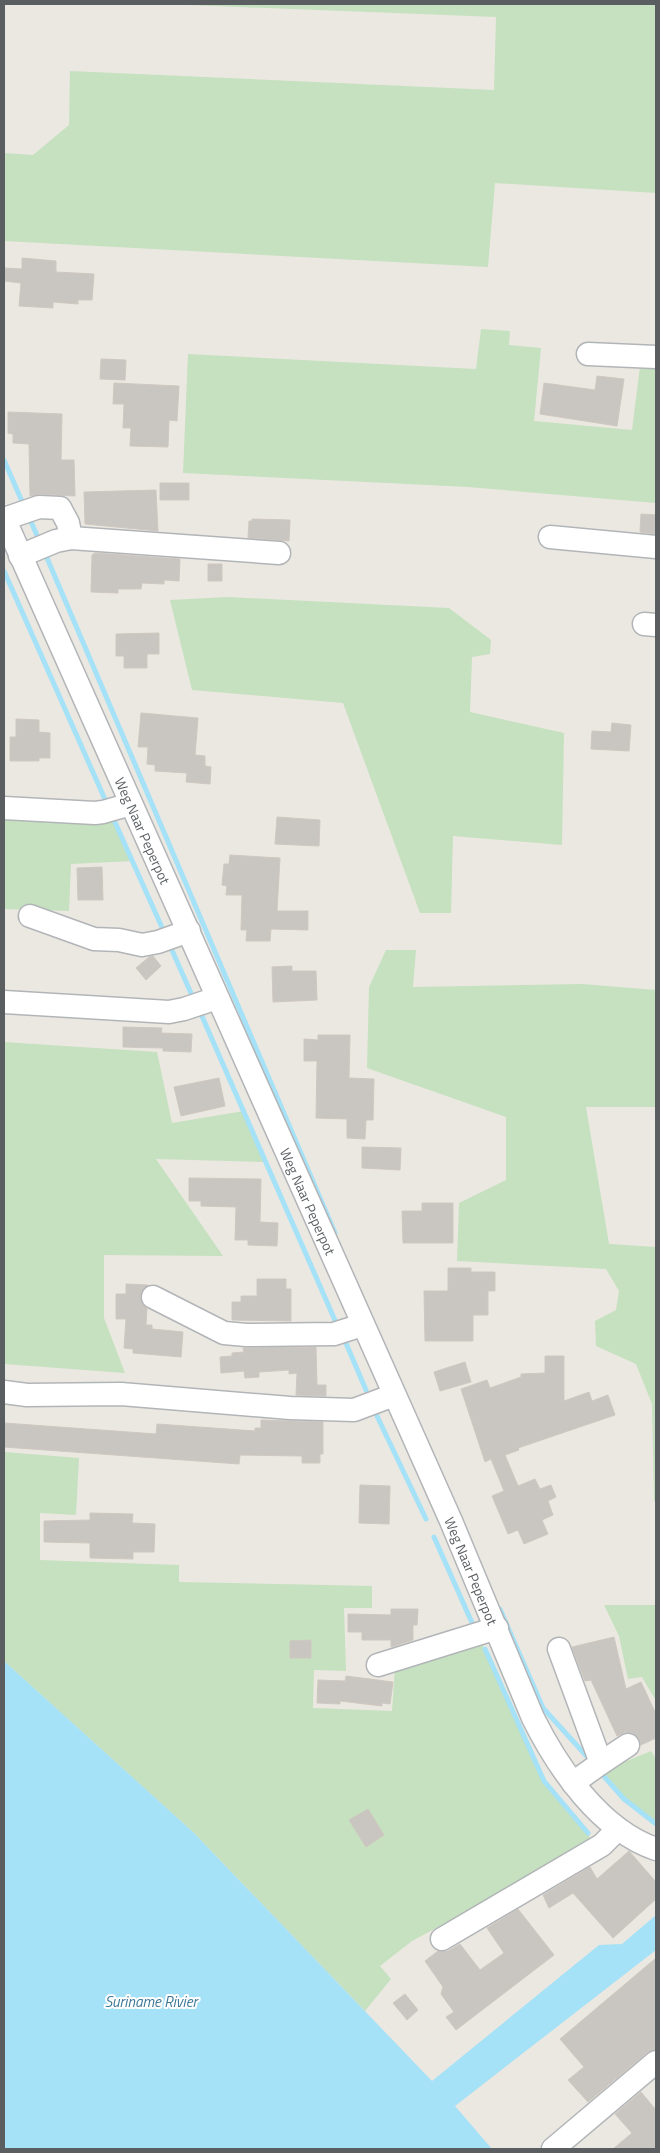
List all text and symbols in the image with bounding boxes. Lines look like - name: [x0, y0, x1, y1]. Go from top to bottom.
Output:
- street label: Weg Naar Peperpot: [110, 773, 176, 887]
- street label: Weg Naar Peperpot: [275, 1144, 342, 1258]
- street label: Weg Naar Peperpot: [440, 1514, 504, 1628]
- water label: Suriname Rivier: [105, 1990, 200, 2013]

